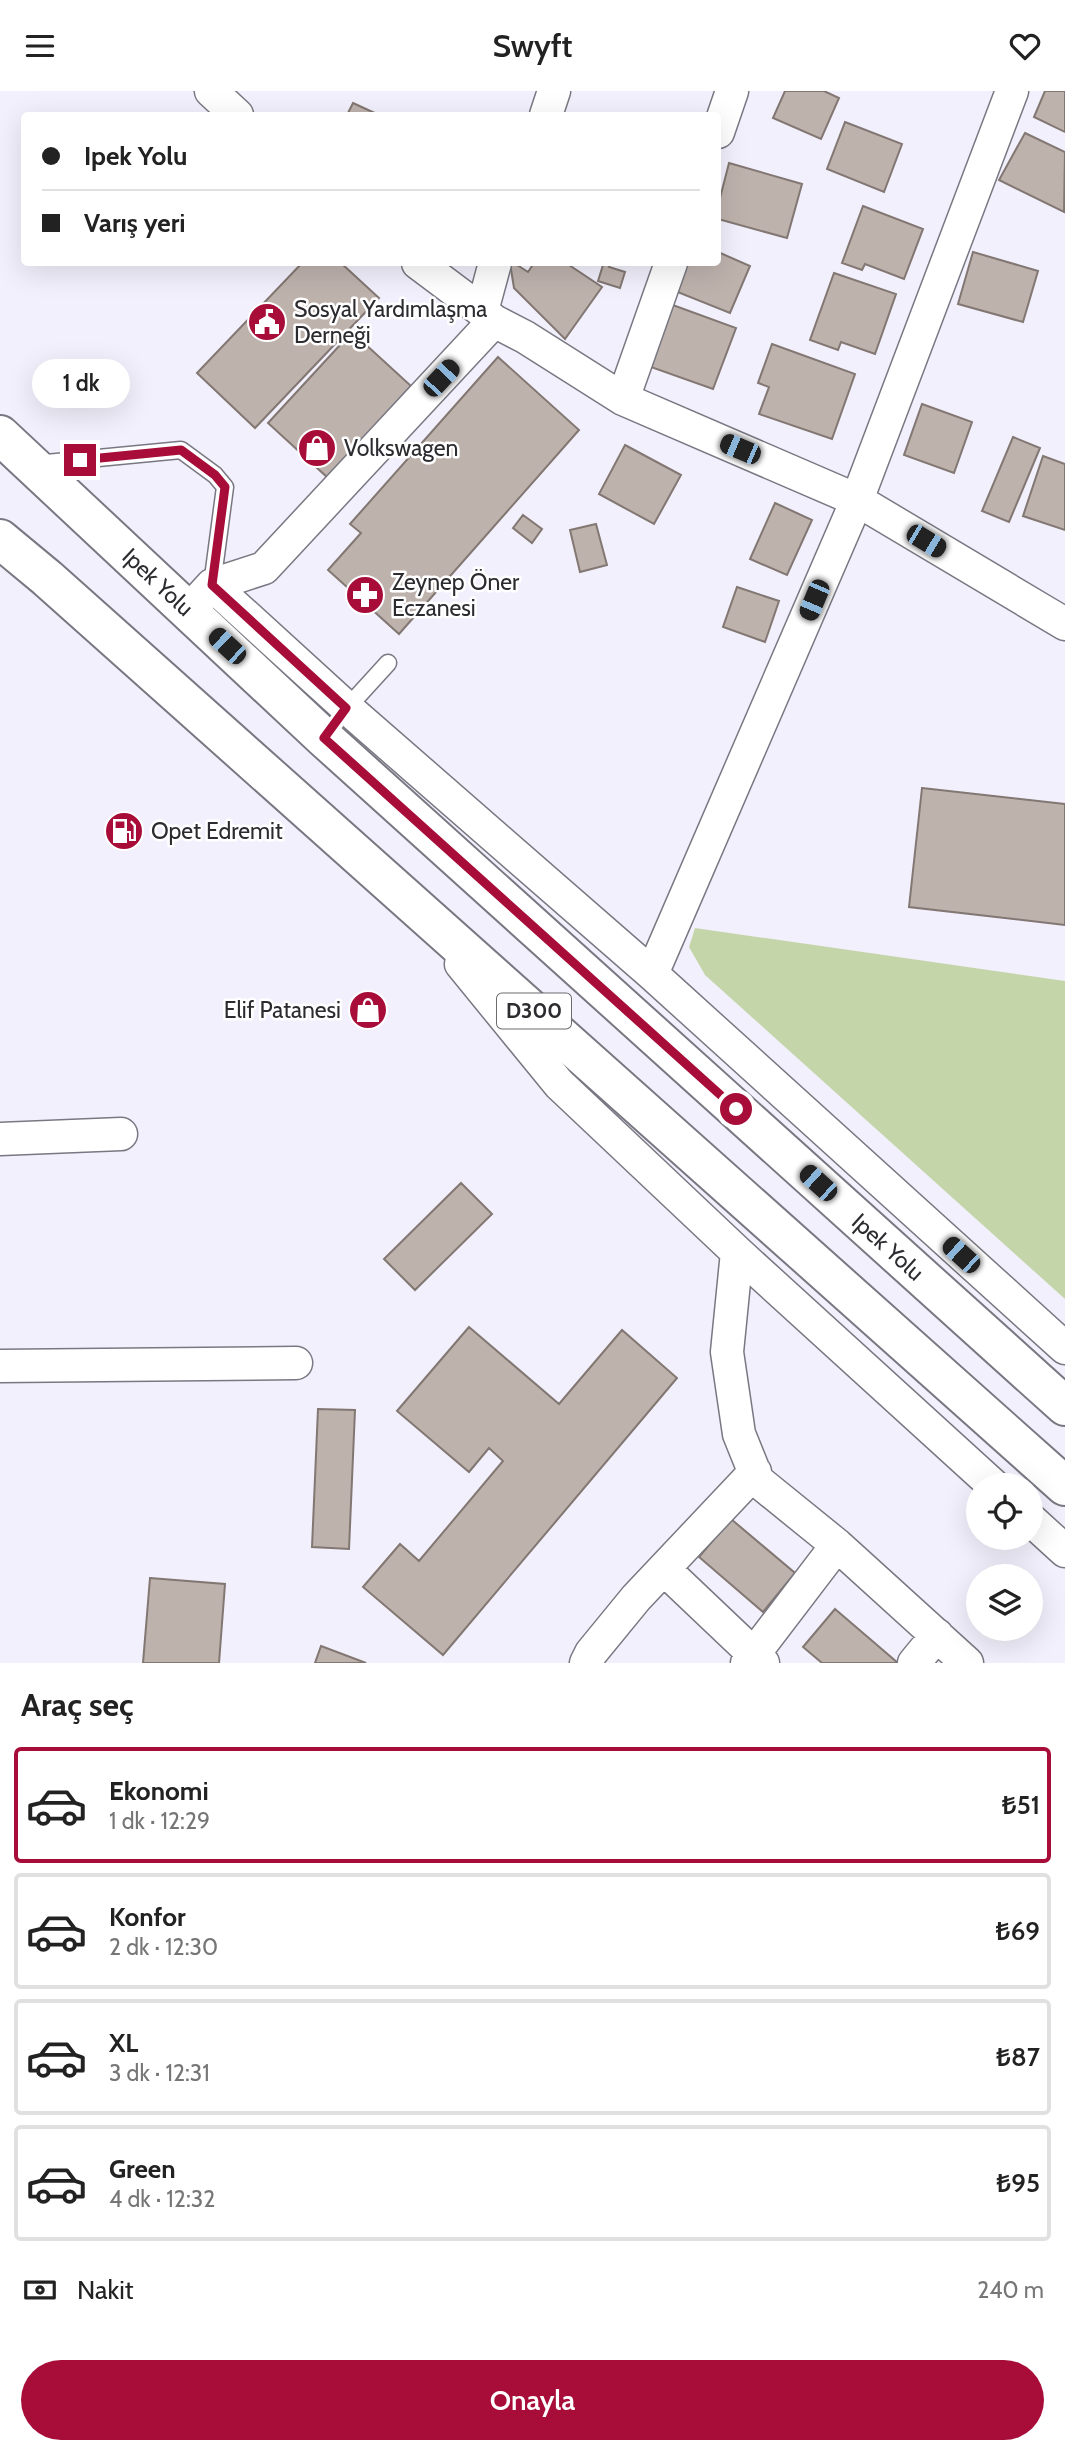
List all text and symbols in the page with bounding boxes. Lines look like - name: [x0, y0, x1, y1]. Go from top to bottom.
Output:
- text: Swyft: [492, 26, 573, 65]
- icon: menu: [21, 27, 59, 65]
- icon: heart: [1006, 27, 1044, 65]
- text: Ipek Yolu: [84, 140, 187, 172]
- text: Varış yeri: [84, 207, 186, 239]
- place label: Sosyal Yardımlaşma Derneği: [294, 295, 487, 349]
- public building icon: Sosyal Yardımlaşma Derneği: [246, 301, 288, 343]
- car: [419, 355, 464, 401]
- callout: 1 dk: [31, 359, 129, 407]
- text: 1 dk: [62, 369, 100, 397]
- shop icon: Volkswagen: [296, 427, 338, 469]
- car: [717, 431, 764, 467]
- place label: Volkswagen: [344, 434, 458, 462]
- route end: [64, 444, 96, 476]
- car: [903, 521, 950, 561]
- street label: Ipek Yolu: [117, 542, 199, 622]
- place label: Zeynep Öner Eczanesi: [392, 568, 520, 622]
- pharmacy icon: Zeynep Öner Eczanesi: [344, 574, 386, 616]
- car: [797, 577, 832, 623]
- car: [205, 624, 250, 668]
- fuel station icon: Opet Edremit: [103, 810, 145, 852]
- place label: Opet Edremit: [151, 817, 283, 845]
- shop icon: Elif Patanesi: [347, 989, 389, 1031]
- road number: D300: [497, 993, 571, 1028]
- place label: Elif Patanesi: [224, 996, 341, 1024]
- route start: [720, 1093, 752, 1125]
- car: [796, 1161, 841, 1205]
- street label: Ipek Yolu: [846, 1208, 930, 1286]
- car: [939, 1233, 984, 1277]
- map controls: [966, 1473, 1043, 1641]
- button: locate: [966, 1473, 1043, 1550]
- button: layers: [966, 1564, 1043, 1641]
- text: Araç seç: [21, 1685, 134, 1724]
- icon: car: [25, 1774, 88, 1837]
- text: Ekonomi: [109, 1775, 209, 1807]
- text: ₺51: [1002, 1789, 1040, 1821]
- text: 1 dk · 12:29: [109, 1807, 210, 1835]
- icon: car: [25, 1900, 88, 1963]
- text: Konfor: [109, 1901, 186, 1933]
- text: ₺69: [996, 1915, 1040, 1947]
- text: 2 dk · 12:30: [109, 1933, 218, 1961]
- icon: car: [25, 2026, 88, 2089]
- text: XL: [109, 2027, 138, 2059]
- text: ₺87: [996, 2041, 1040, 2073]
- text: 3 dk · 12:31: [109, 2059, 210, 2087]
- icon: car: [25, 2152, 88, 2215]
- text: Green: [109, 2153, 176, 2185]
- text: ₺95: [996, 2167, 1040, 2199]
- text: 4 dk · 12:32: [109, 2185, 215, 2213]
- icon: cash: [21, 2271, 59, 2309]
- text: Nakit: [77, 2274, 133, 2306]
- text: 240 m: [977, 2276, 1044, 2304]
- button: Onayla: [21, 2360, 1044, 2440]

